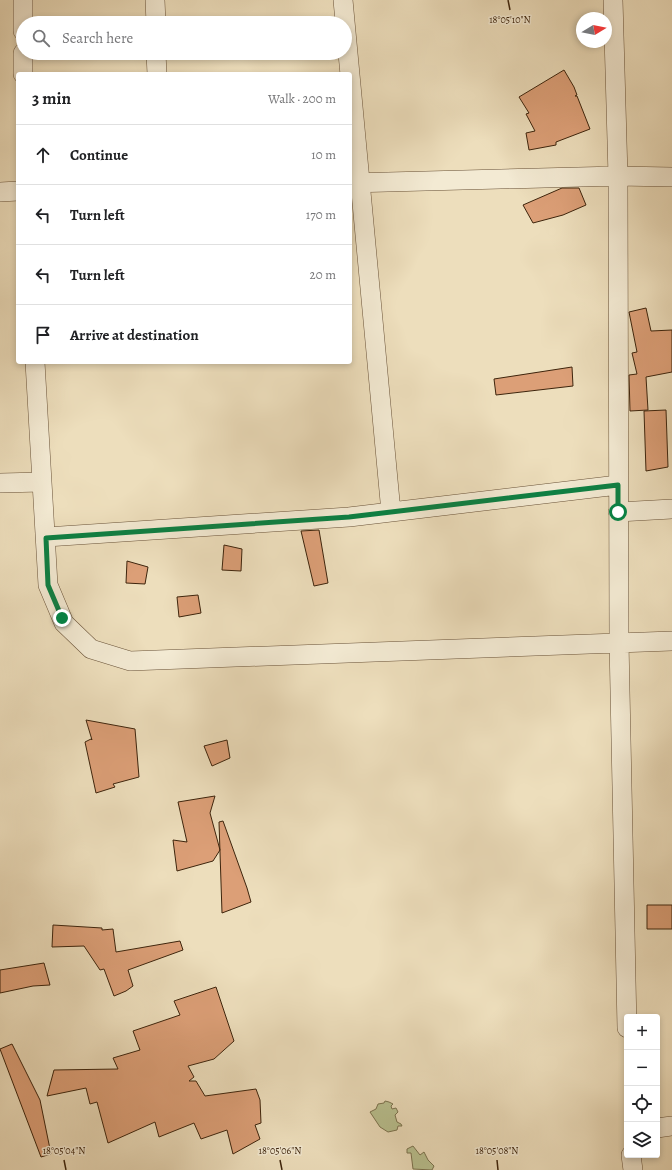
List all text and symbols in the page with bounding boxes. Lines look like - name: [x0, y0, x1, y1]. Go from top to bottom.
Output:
- north arrow: [576, 12, 612, 48]
- text: 18°05'10"N: [489, 13, 531, 26]
- search box: [16, 16, 352, 60]
- icon: search: [30, 27, 52, 49]
- text: Search here: [62, 28, 133, 48]
- text: 3 min: [32, 87, 71, 110]
- text: Walk · 200 m: [268, 90, 336, 107]
- icon: ahead: [32, 144, 54, 166]
- text: Continue: [70, 145, 128, 165]
- text: 10 m: [311, 146, 336, 163]
- icon: left: [32, 204, 54, 226]
- text: Turn left: [70, 205, 125, 225]
- text: 170 m: [306, 206, 336, 223]
- icon: left: [32, 264, 54, 286]
- text: Turn left: [70, 265, 125, 285]
- text: 20 m: [310, 266, 336, 283]
- icon: arrive: [32, 324, 54, 346]
- text: Arrive at destination: [70, 325, 199, 345]
- route start: [609, 503, 627, 521]
- route end: [53, 609, 71, 627]
- map controls: [624, 1014, 660, 1158]
- button: +: [624, 1014, 660, 1050]
- button: −: [624, 1050, 660, 1086]
- button: locate: [624, 1086, 660, 1122]
- button: layers: [624, 1122, 660, 1158]
- text: 18°05'04"N: [43, 1144, 85, 1157]
- text: 18°05'06"N: [259, 1144, 301, 1157]
- text: 18°05'08"N: [475, 1144, 519, 1157]

